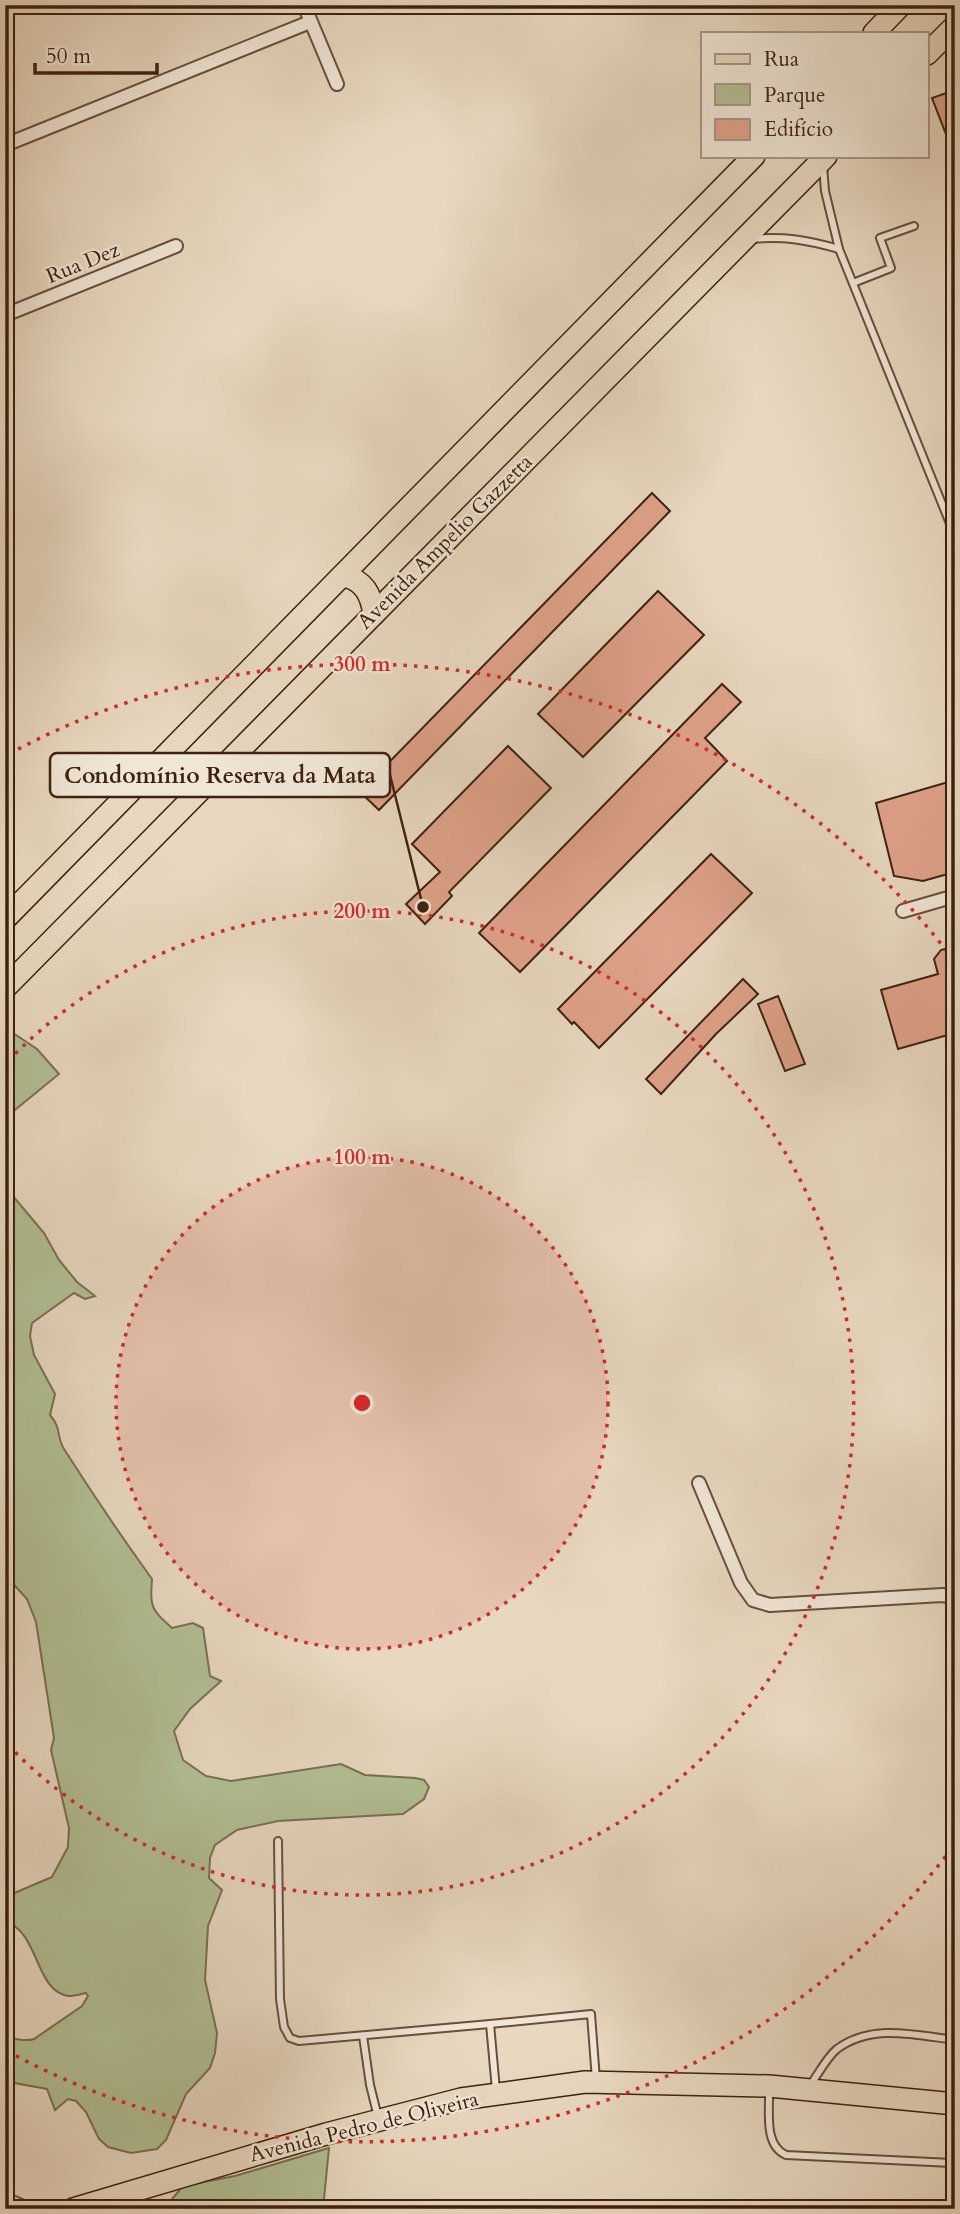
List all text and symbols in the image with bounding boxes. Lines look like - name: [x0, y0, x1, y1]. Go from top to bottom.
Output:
- scale bar: [35, 32, 158, 76]
- legend: [701, 32, 928, 158]
- text: 50 m: [46, 42, 91, 71]
- text: Rua: [764, 45, 799, 74]
- text: Parque: [764, 81, 825, 110]
- text: Edifício: [764, 115, 833, 144]
- street label: Rua Dez: [42, 235, 125, 291]
- street label: Avenida Ampelio Gazzetta: [351, 448, 539, 636]
- text: 300 m: [333, 650, 391, 679]
- callout: Condomínio Reserva da Mata: [50, 753, 390, 797]
- text: Condomínio Reserva da Mata: [64, 760, 377, 791]
- text: 200 m: [333, 897, 391, 926]
- text: 100 m: [333, 1143, 391, 1172]
- centre of rings: [350, 1391, 374, 1415]
- street label: Avenida Pedro de Oliveira: [246, 2084, 482, 2170]

